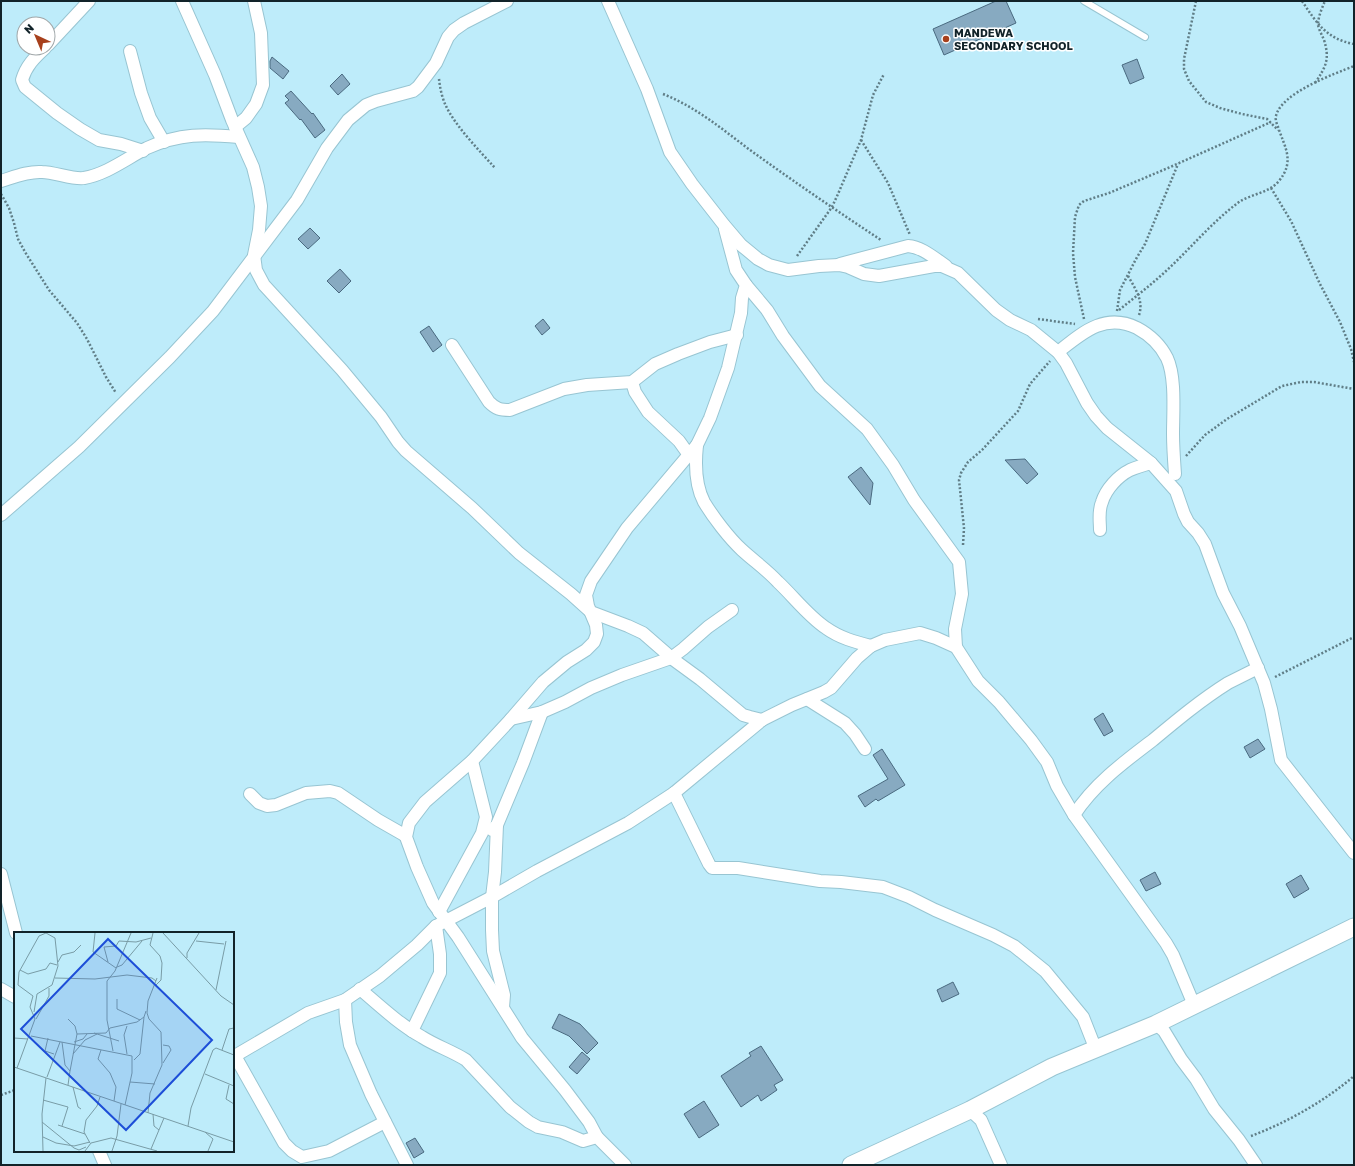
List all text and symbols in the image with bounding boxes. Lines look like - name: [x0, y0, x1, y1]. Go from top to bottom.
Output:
- north arrow: [16, 16, 56, 56]
- text: N: [21, 21, 36, 36]
- place label: MANDEWA SECONDARY SCHOOL: [954, 26, 1074, 52]
- marker: MANDEWA SECONDARY SCHOOL: [941, 34, 951, 44]
- inset map: [14, 932, 234, 1152]

